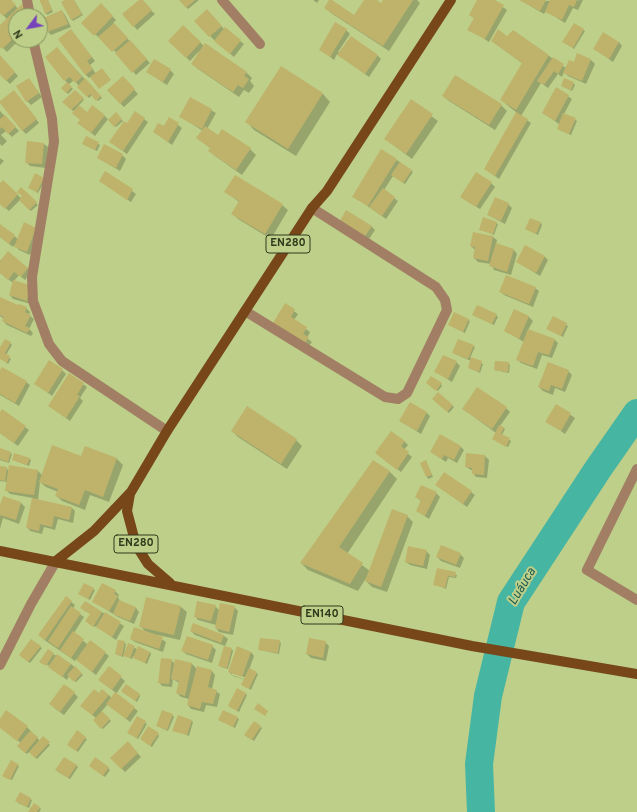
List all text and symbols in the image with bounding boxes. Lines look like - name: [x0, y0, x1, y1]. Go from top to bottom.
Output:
- north arrow: [8, 8, 48, 48]
- text: N: [11, 27, 27, 41]
- road number: EN280: [266, 235, 310, 253]
- road number: EN280: [114, 535, 158, 553]
- water label: Luáuca: [506, 566, 540, 608]
- road number: EN140: [301, 606, 343, 624]

